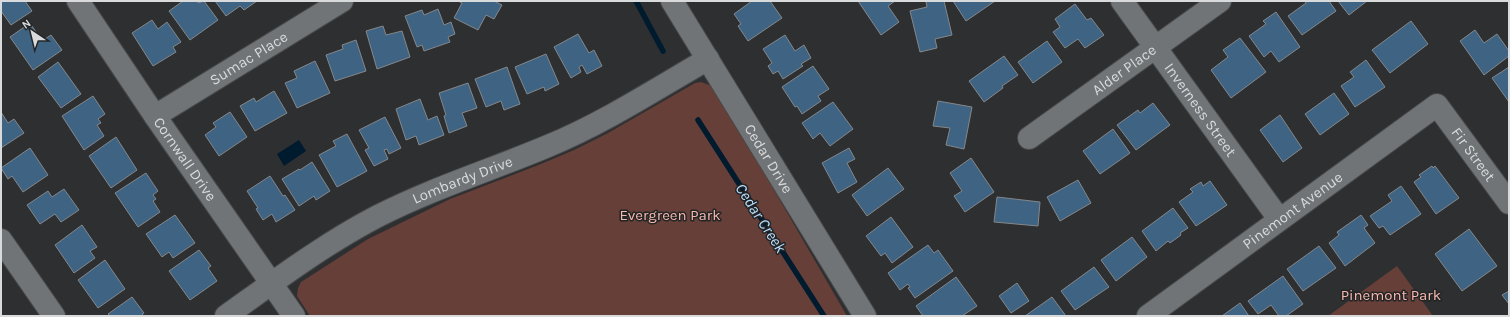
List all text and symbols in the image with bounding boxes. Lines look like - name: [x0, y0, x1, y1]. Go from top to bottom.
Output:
- north arrow: [12, 12, 52, 52]
- text: N: [20, 17, 34, 32]
- street label: Sumac Place: [206, 28, 291, 89]
- street label: Alder Place: [1088, 41, 1160, 99]
- street label: Inverness Street: [1160, 59, 1240, 160]
- street label: Cornwall Drive: [150, 114, 220, 205]
- street label: Cedar Drive: [741, 121, 797, 197]
- street label: Fir Street: [1447, 124, 1499, 185]
- street label: Lombardy Drive: [409, 152, 515, 208]
- street label: Pinemont Avenue: [1239, 168, 1346, 253]
- water label: Cedar Creek: [732, 180, 791, 257]
- park label: Evergreen Park: [619, 206, 721, 224]
- park label: Pinemont Park: [1341, 286, 1441, 304]

